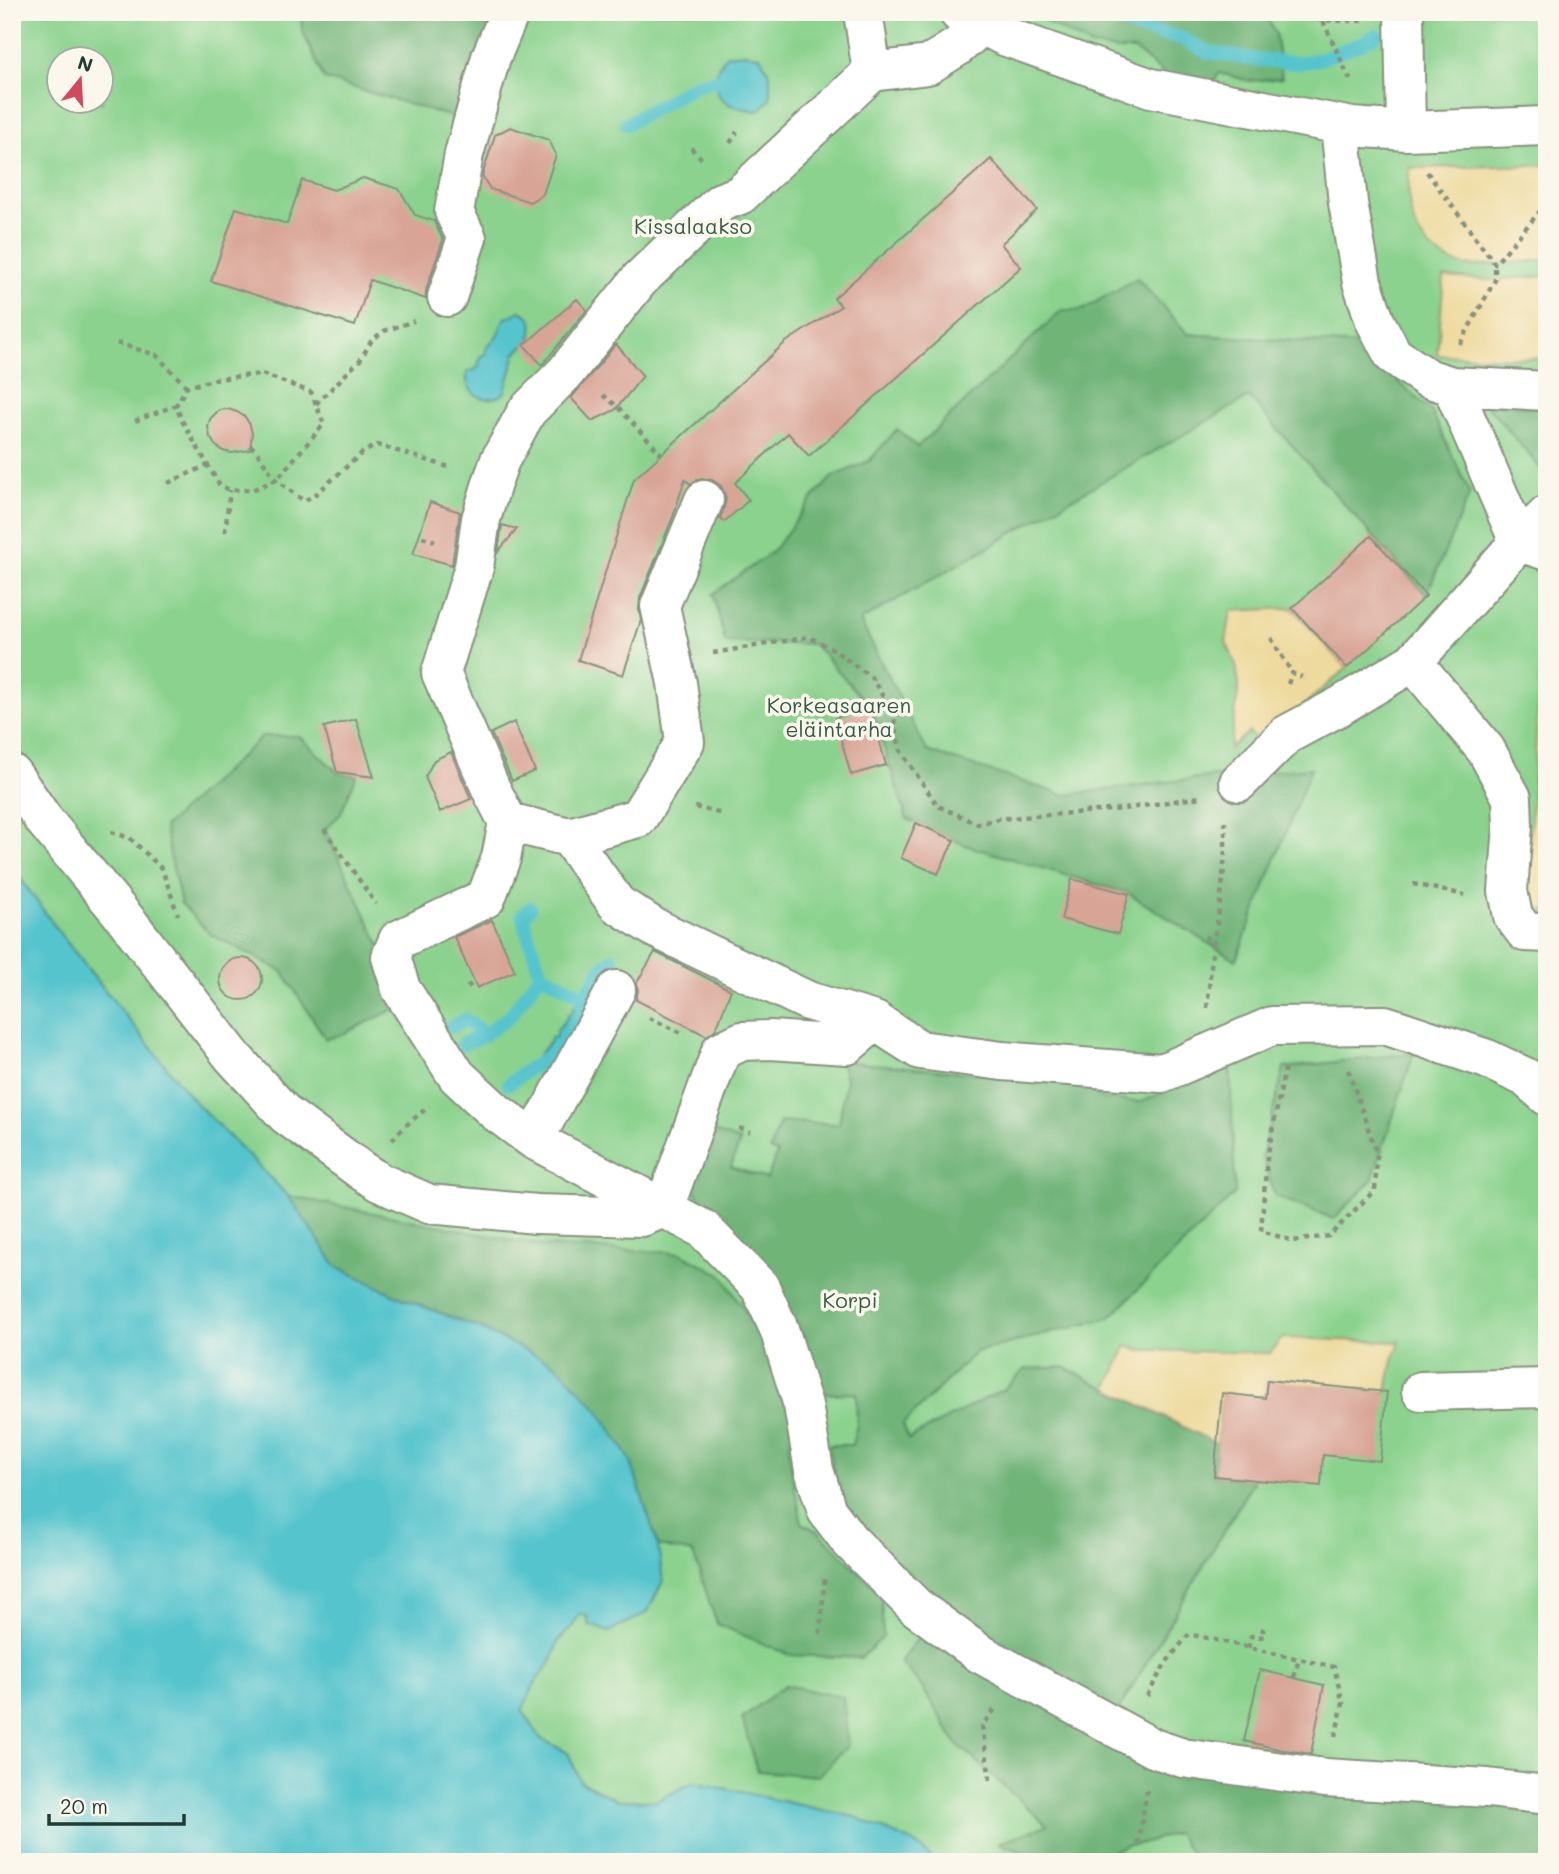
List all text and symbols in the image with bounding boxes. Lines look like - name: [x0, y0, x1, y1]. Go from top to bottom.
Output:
- north arrow: [46, 46, 116, 116]
- text: N: [75, 49, 96, 77]
- park label: Kissalaakso: [634, 212, 752, 239]
- park label: Korkeasaaren eläintarha: [767, 691, 911, 742]
- park label: Korpi: [822, 1286, 878, 1313]
- scale bar: [49, 1783, 184, 1827]
- text: 20 m: [60, 1792, 108, 1819]

